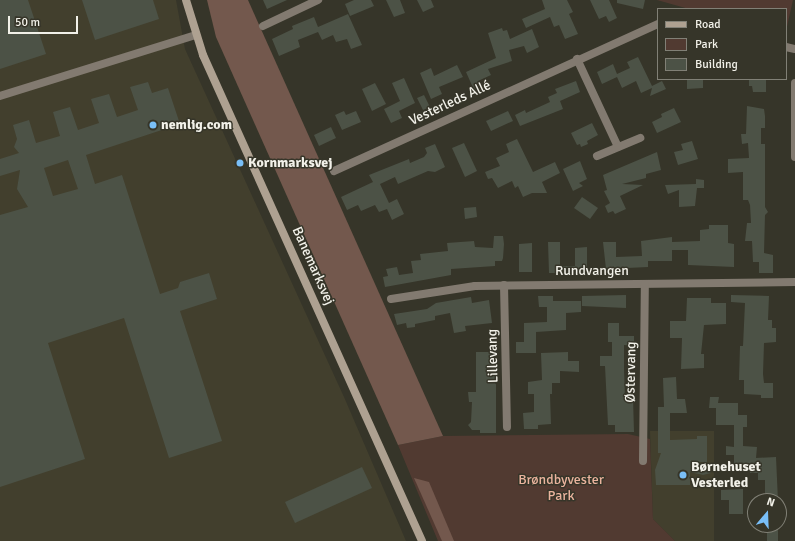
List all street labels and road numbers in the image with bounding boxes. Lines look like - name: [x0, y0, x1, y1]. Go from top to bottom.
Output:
- street label: Vesterleds Allé: [406, 77, 494, 129]
- street label: Banemarksvej: [288, 224, 338, 308]
- street label: Rundvangen: [555, 263, 629, 279]
- street label: Lillevang: [484, 329, 502, 383]
- street label: Østervang: [622, 341, 640, 403]

